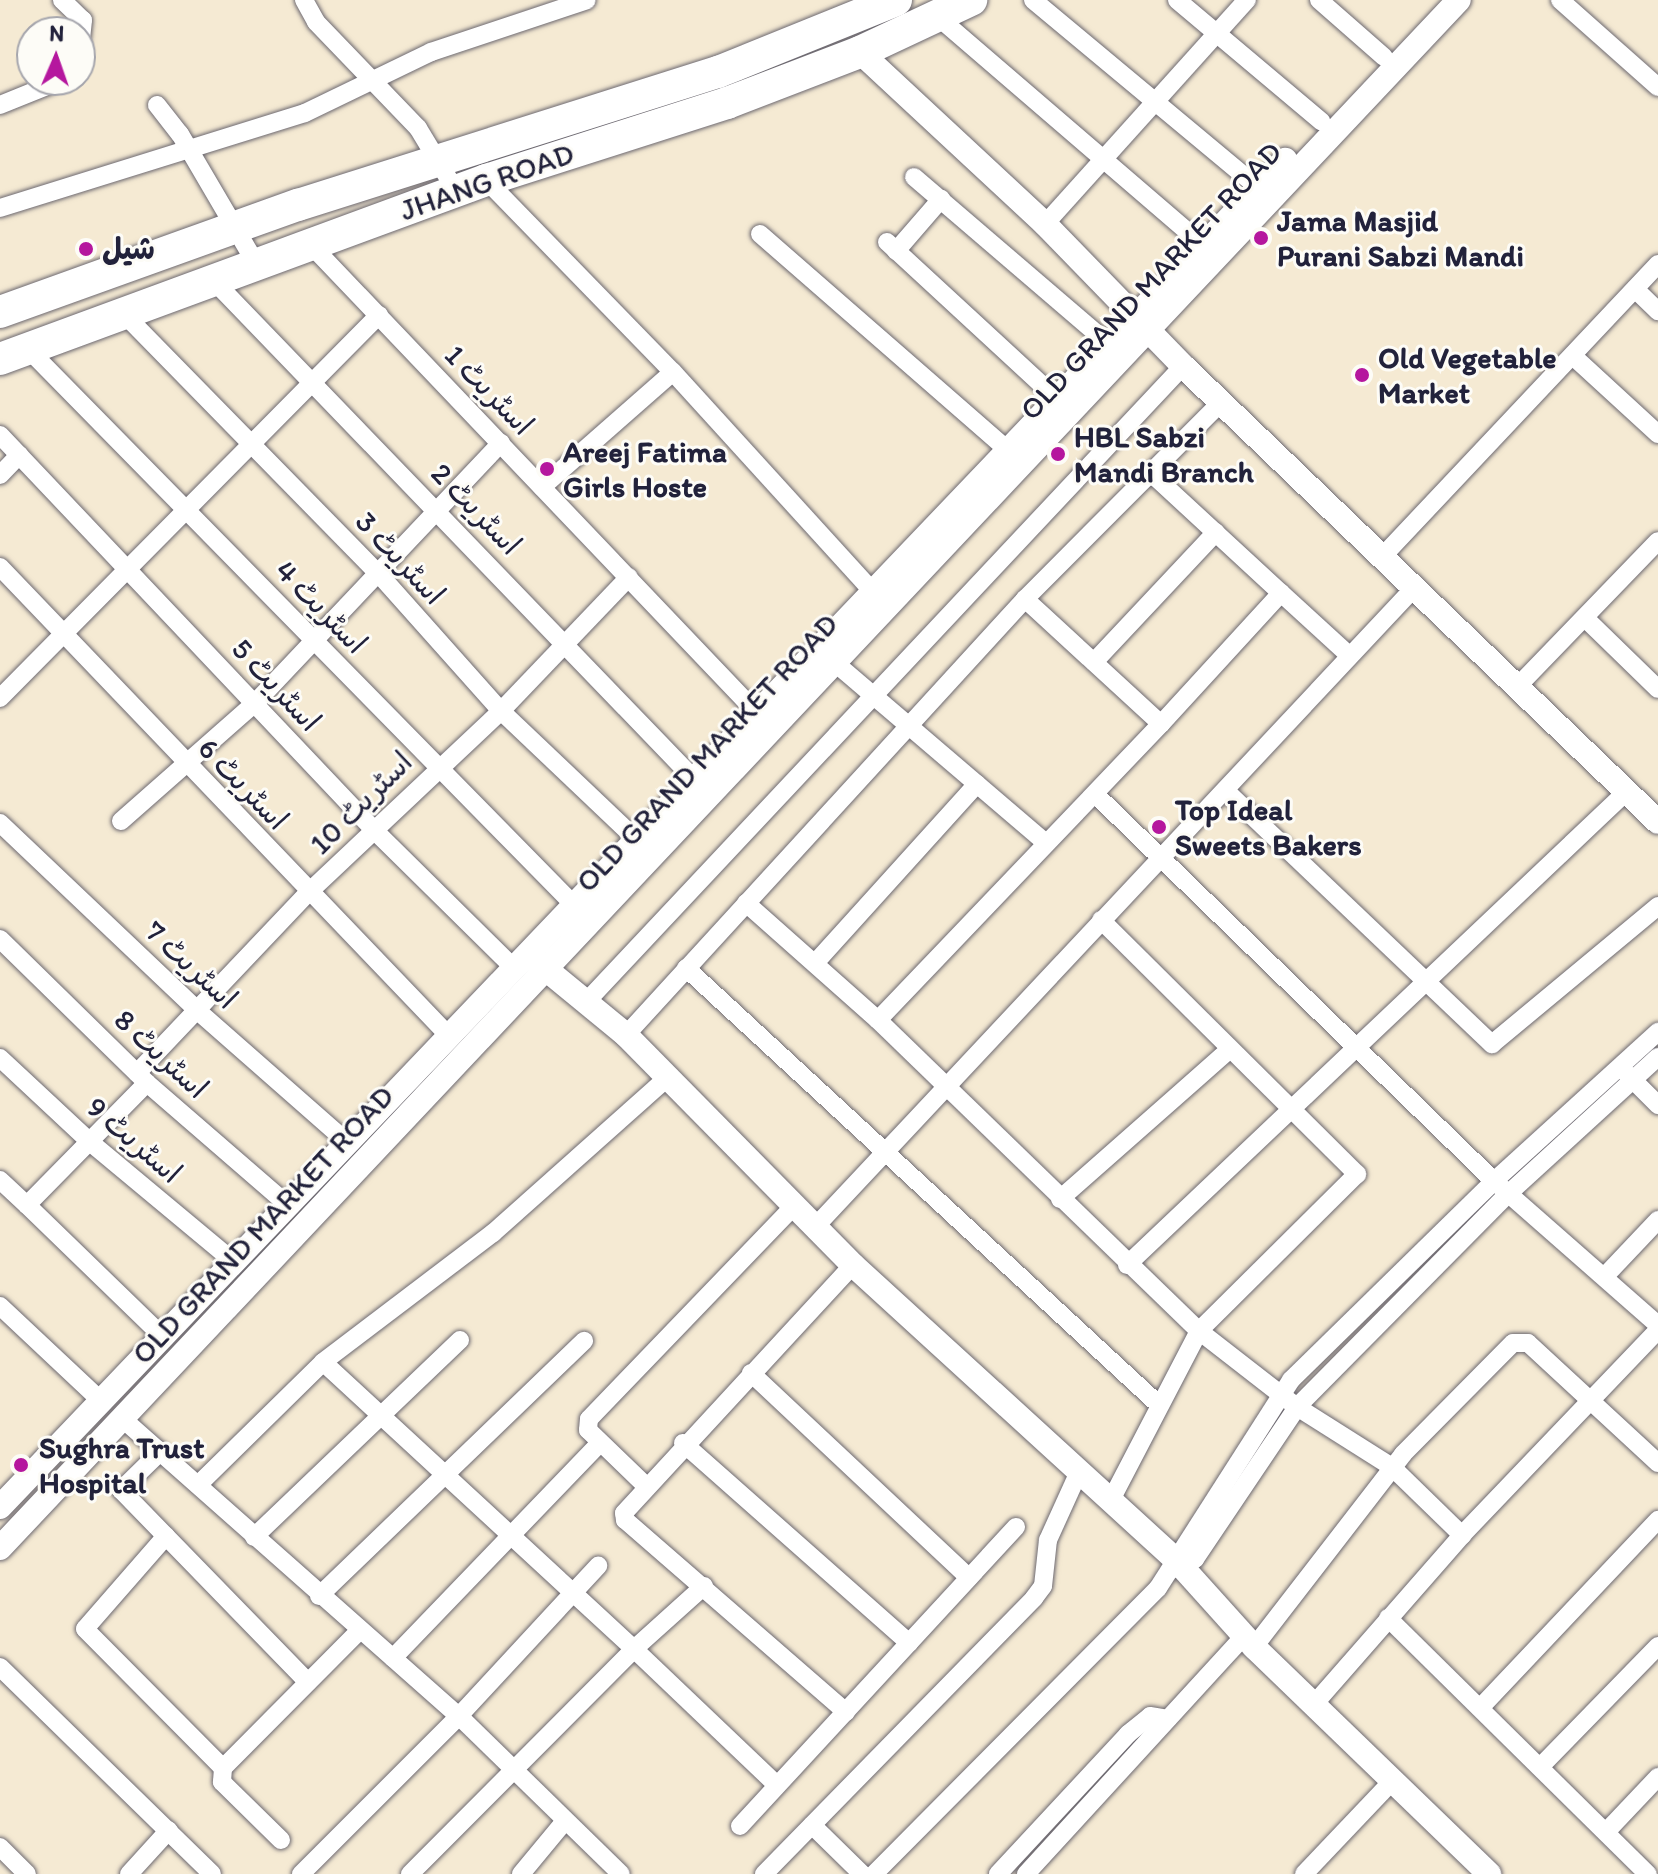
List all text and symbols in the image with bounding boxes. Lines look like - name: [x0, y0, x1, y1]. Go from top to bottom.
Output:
- north arrow: [16, 16, 96, 96]
- text: N: [49, 20, 65, 47]
- street label: OLD GRAND MARKET ROAD: [1013, 135, 1289, 427]
- street label: JHANG ROAD: [396, 136, 578, 228]
- place label: Jama Masjid Purani Sabzi Mandi: [1277, 203, 1524, 274]
- marker: Jama Masjid Purani Sabzi Mandi: [1252, 229, 1270, 247]
- place label: شیل: [102, 231, 155, 267]
- marker: شیل: [77, 240, 95, 258]
- street label: اسٹریٹ 1: [437, 337, 541, 443]
- place label: Old Vegetable Market: [1378, 340, 1557, 410]
- marker: Old Vegetable Market: [1353, 366, 1371, 384]
- place label: HBL Sabzi Mandi Branch: [1074, 419, 1254, 490]
- place label: Areej Fatima Girls Hoste: [563, 434, 725, 504]
- marker: HBL Sabzi Mandi Branch: [1049, 445, 1067, 463]
- street label: اسٹریٹ 2: [423, 455, 529, 563]
- marker: Areej Fatima Girls Hoste: [538, 460, 556, 478]
- street label: اسٹریٹ 3: [348, 504, 452, 612]
- street label: اسٹریٹ 4: [268, 553, 374, 661]
- street label: OLD GRAND MARKET ROAD: [569, 607, 845, 899]
- street label: اسٹریٹ 5: [224, 631, 328, 739]
- street label: اسٹریٹ 6: [190, 730, 296, 838]
- street label: اسٹریٹ 10: [302, 744, 420, 862]
- place label: Top Ideal Sweets Bakers: [1175, 792, 1362, 862]
- marker: Top Ideal Sweets Bakers: [1150, 818, 1168, 836]
- street label: اسٹریٹ 7: [137, 913, 245, 1017]
- street label: اسٹریٹ 8: [107, 1002, 215, 1106]
- street label: OLD GRAND MARKET ROAD: [125, 1079, 401, 1371]
- street label: اسٹریٹ 9: [79, 1089, 189, 1191]
- place label: Sughra Trust Hospital: [39, 1430, 204, 1500]
- marker: Sughra Trust Hospital: [10, 1454, 32, 1476]

